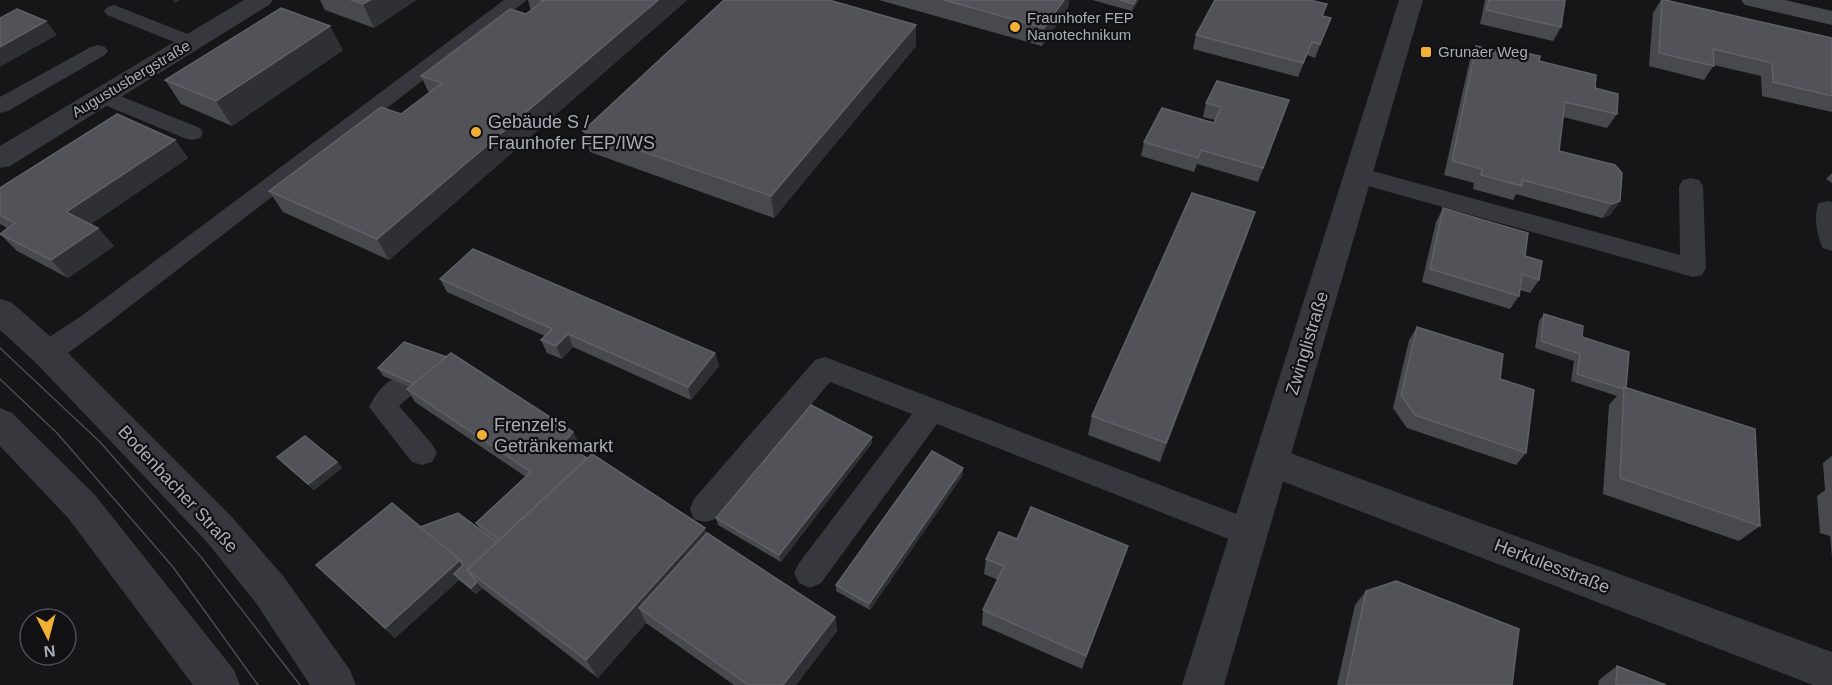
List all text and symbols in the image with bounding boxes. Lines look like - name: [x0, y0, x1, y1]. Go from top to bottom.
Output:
- place label: Fraunhofer FEP Nanotechnikum: [1027, 9, 1134, 43]
- marker: Fraunhofer FEP Nanotechnikum: [1008, 20, 1022, 34]
- street label: Augustusbergstraße: [68, 37, 193, 121]
- place label: Grunaer Weg: [1438, 43, 1528, 60]
- marker: Grunaer Weg: [1419, 45, 1433, 59]
- place label: Gebäude S / Fraunhofer FEP/IWS: [488, 112, 655, 153]
- marker: Gebäude S / Fraunhofer FEP/IWS: [469, 125, 483, 139]
- street label: Zwinglistraße: [1282, 289, 1332, 397]
- place label: Frenzel's Getränkemarkt: [494, 415, 613, 456]
- street label: Bodenbacher Straße: [114, 421, 242, 557]
- marker: Frenzel's Getränkemarkt: [475, 428, 489, 442]
- street label: Herkulesstraße: [1491, 535, 1613, 597]
- north arrow: [18, 607, 78, 667]
- text: N: [43, 642, 56, 660]

